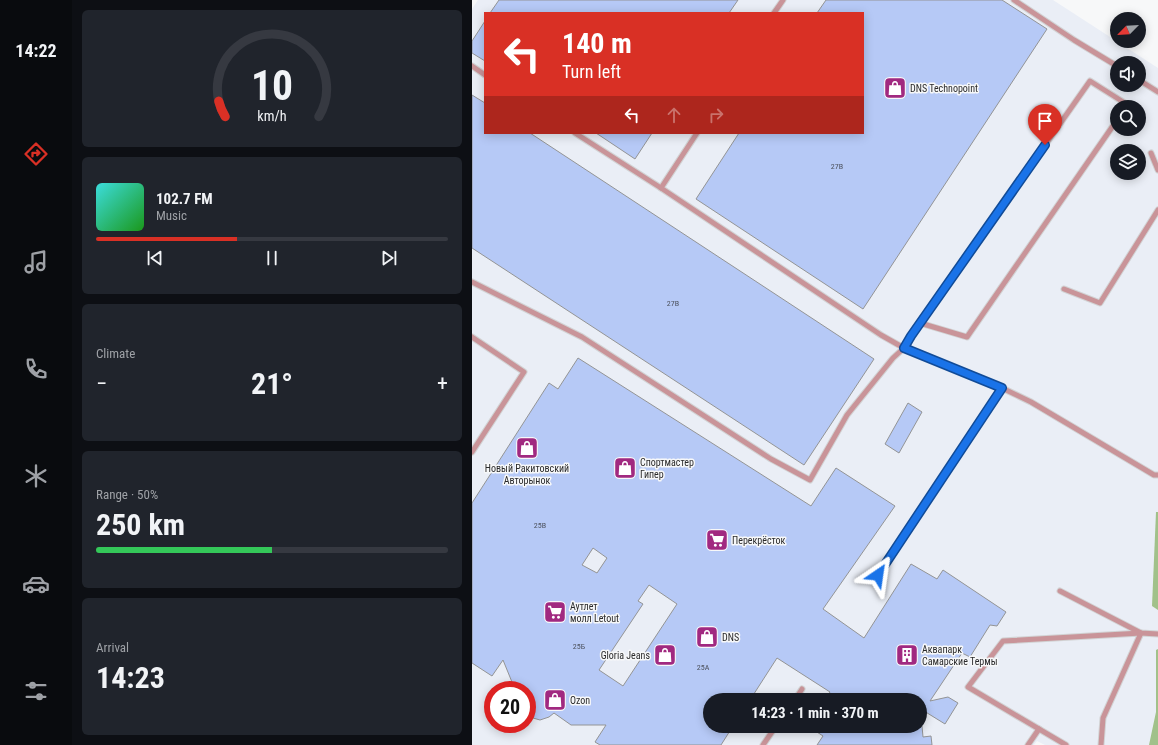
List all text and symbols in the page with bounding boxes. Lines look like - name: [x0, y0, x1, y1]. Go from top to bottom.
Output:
- north arrow: [1110, 12, 1146, 48]
- map controls: [1110, 12, 1146, 180]
- text: 140 m: [562, 27, 632, 60]
- icon: left: [496, 28, 548, 80]
- text: 14:22: [15, 40, 57, 61]
- button: sound: [1110, 56, 1146, 92]
- text: 10: [251, 60, 293, 109]
- text: Turn left: [562, 61, 621, 82]
- shop icon: DNS Technopoint: [882, 75, 908, 101]
- place label: DNS Technopoint: [910, 83, 978, 94]
- button: search: [1110, 100, 1146, 136]
- icon: left: [621, 104, 643, 126]
- icon: ahead: [663, 104, 685, 126]
- icon: right: [705, 104, 727, 126]
- pin: [1028, 104, 1062, 145]
- text: km/h: [257, 107, 287, 123]
- icon: arrive: [1034, 110, 1056, 132]
- icon: directions: [22, 140, 50, 168]
- button: layers: [1110, 144, 1146, 180]
- house number: 27В: [831, 162, 843, 171]
- text: 102.7 FM: [156, 190, 213, 208]
- text: Music: [156, 208, 187, 223]
- icon: previous: [144, 247, 166, 269]
- icon: pause: [261, 247, 283, 269]
- icon: next: [378, 247, 400, 269]
- icon: music: [22, 248, 50, 276]
- house number: 27В: [667, 299, 679, 308]
- text: Climate: [96, 346, 135, 361]
- icon: phone: [22, 355, 50, 383]
- text: 21°: [251, 366, 293, 401]
- text: −: [96, 371, 107, 396]
- text: +: [437, 371, 448, 396]
- shop icon: Новый Ракитовский Авторынок: [514, 435, 540, 461]
- shop icon: Спортмастер Гипер: [612, 455, 638, 481]
- place label: Спортмастер Гипер: [640, 457, 694, 480]
- icon: climate: [22, 462, 50, 490]
- place label: Новый Ракитовский Авторынок: [485, 463, 569, 486]
- text: Range · 50%: [96, 487, 158, 502]
- text: 250 km: [96, 507, 185, 542]
- house number: 25В: [534, 521, 546, 530]
- supermarket icon: Перекрёсток: [704, 527, 730, 553]
- place label: Перекрёсток: [732, 535, 786, 546]
- position arrow: [857, 554, 899, 596]
- icon: car: [22, 570, 50, 598]
- supermarket icon: Аутлет молл Letout: [542, 599, 568, 625]
- place label: Аутлет молл Letout: [570, 601, 619, 624]
- shop icon: DNS: [694, 624, 720, 650]
- place label: DNS: [722, 632, 739, 643]
- text: Arrival: [96, 640, 129, 655]
- house number: 25Б: [573, 642, 586, 651]
- shop icon: Gloria Jeans: [652, 642, 678, 668]
- building icon: Аквапарк Самарские Термы: [894, 642, 920, 668]
- place label: Аквапарк Самарские Термы: [922, 644, 998, 667]
- place label: Gloria Jeans: [601, 650, 650, 661]
- text: 14:23: [96, 660, 165, 695]
- house number: 25А: [697, 663, 710, 672]
- icon: filters: [22, 677, 50, 705]
- speed limit sign: 20: [484, 681, 536, 733]
- shop icon: Ozon: [542, 687, 568, 713]
- place label: Ozon: [570, 695, 590, 706]
- text: 14:23 · 1 min · 370 m: [751, 704, 879, 722]

